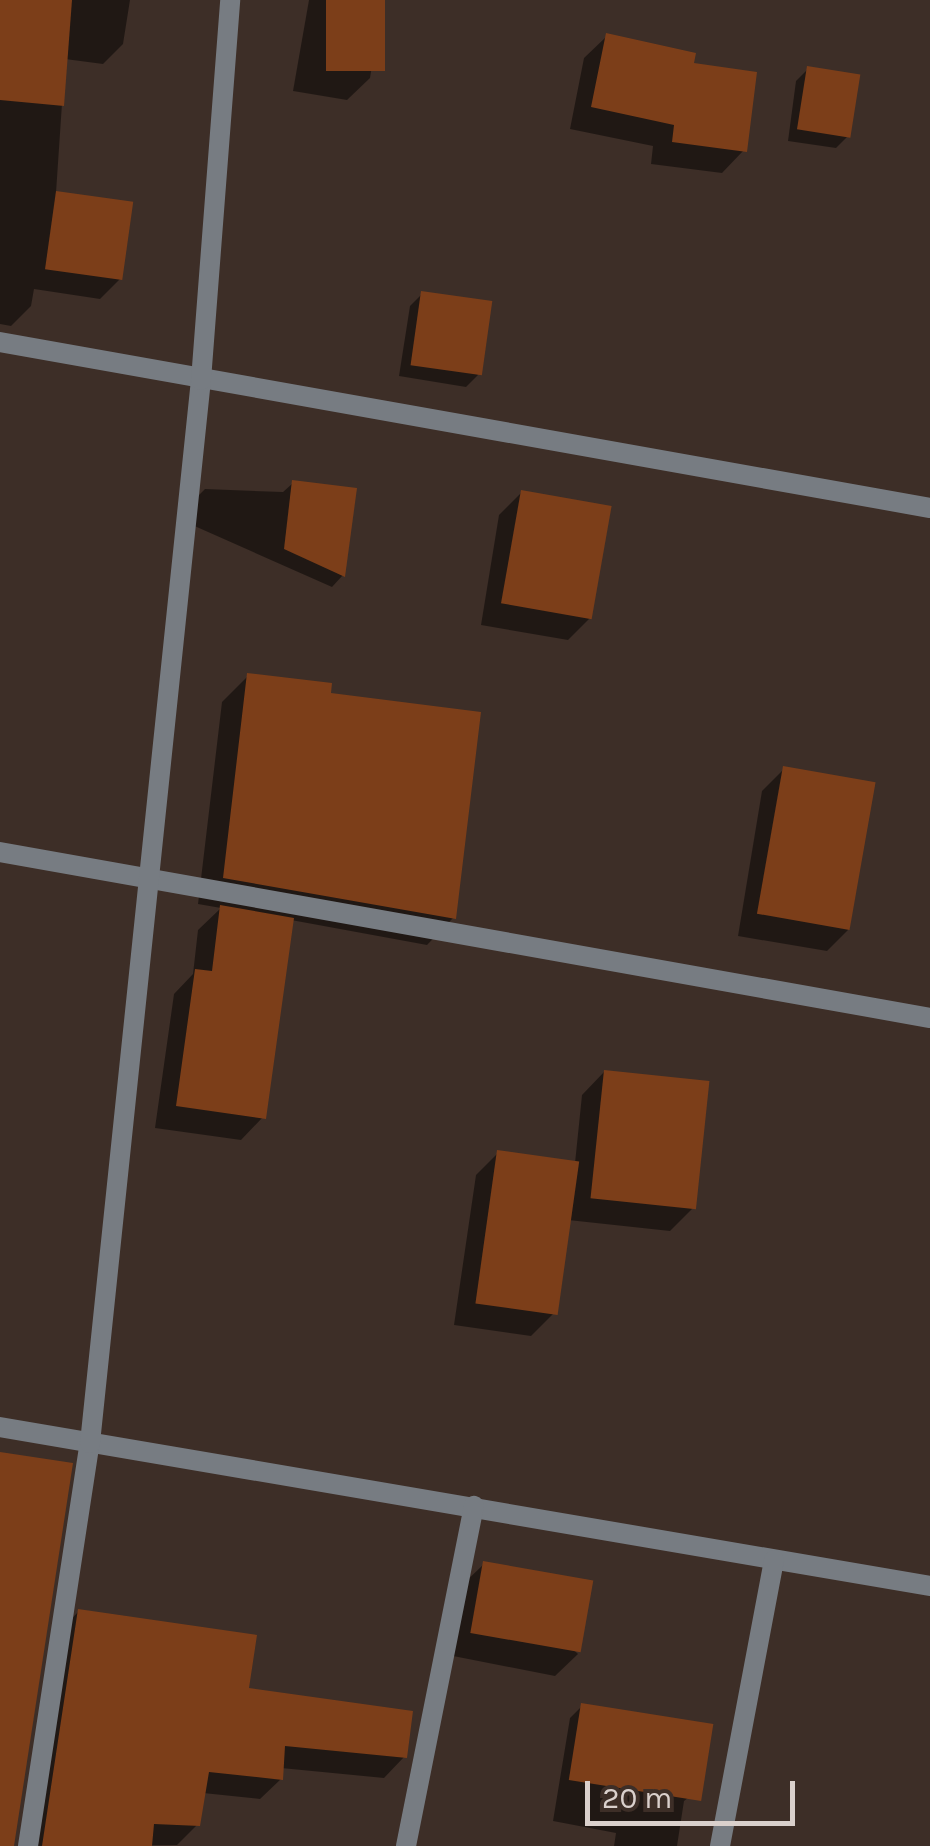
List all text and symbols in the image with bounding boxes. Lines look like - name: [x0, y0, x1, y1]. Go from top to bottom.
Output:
- scale bar: [590, 1761, 800, 1823]
- text: 20 m: [602, 1780, 672, 1816]

